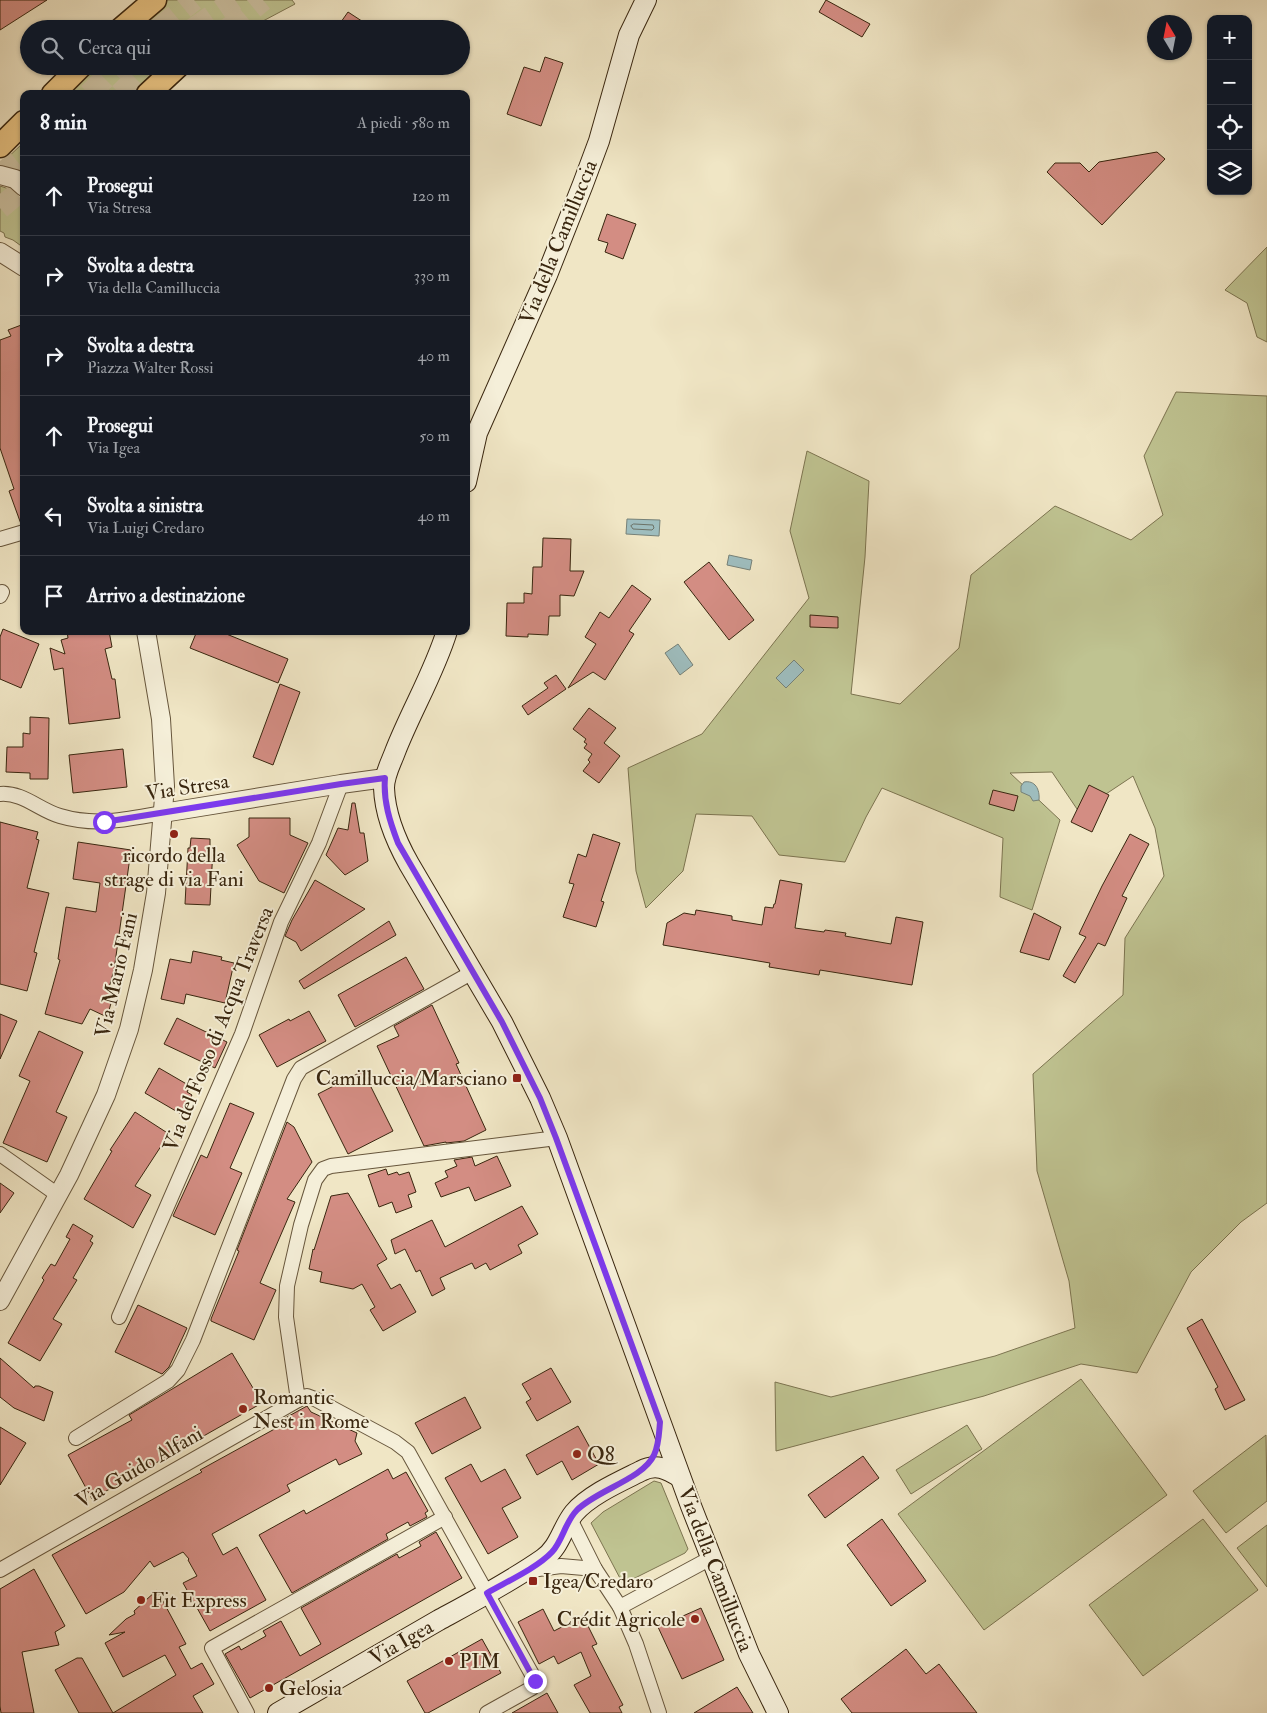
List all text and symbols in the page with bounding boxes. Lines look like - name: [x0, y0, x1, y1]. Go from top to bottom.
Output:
- north arrow: [1147, 15, 1192, 60]
- map controls: [1207, 15, 1252, 195]
- button: +: [1207, 15, 1252, 60]
- search box: [20, 20, 470, 75]
- icon: search: [38, 34, 66, 62]
- text: Cerca qui: [78, 36, 151, 60]
- button: −: [1207, 60, 1252, 105]
- button: locate: [1207, 105, 1252, 150]
- text: 8 min: [40, 109, 87, 136]
- text: A piedi · 580 m: [357, 113, 450, 133]
- button: layers: [1207, 150, 1252, 195]
- street label: Via della Camilluccia: [513, 156, 604, 328]
- text: Prosegui: [87, 174, 153, 198]
- icon: ahead: [40, 182, 68, 210]
- text: 120 m: [412, 186, 450, 206]
- text: Via Stresa: [87, 198, 151, 218]
- text: Svolta a destra: [87, 254, 194, 278]
- icon: right: [40, 262, 68, 290]
- text: 330 m: [414, 266, 450, 286]
- text: Via della Camilluccia: [87, 278, 220, 298]
- text: Svolta a destra: [87, 334, 194, 358]
- icon: right: [40, 342, 68, 370]
- text: 40 m: [417, 346, 450, 366]
- text: Piazza Walter Rossi: [87, 358, 213, 378]
- text: Prosegui: [87, 414, 153, 438]
- icon: ahead: [40, 422, 68, 450]
- text: 50 m: [419, 426, 450, 446]
- text: Via Igea: [87, 438, 140, 458]
- text: Svolta a sinistra: [87, 494, 203, 518]
- icon: left: [40, 502, 68, 530]
- text: 40 m: [417, 506, 450, 526]
- text: Via Luigi Credaro: [87, 518, 204, 538]
- icon: arrive: [40, 582, 68, 610]
- text: Arrivo a destinazione: [87, 584, 245, 608]
- street label: Via Stresa: [143, 768, 231, 807]
- route start: [93, 811, 116, 834]
- marker: ricordo della strage di via Fani: [168, 828, 180, 840]
- place label: ricordo della strage di via Fani: [104, 842, 244, 893]
- street label: Via del Fosso di Acqua Traversa: [157, 902, 280, 1156]
- street label: Via Mario Fani: [89, 909, 144, 1040]
- place label: Camilluccia/Marsciano: [316, 1065, 507, 1092]
- marker: Camilluccia/Marsciano: [511, 1072, 523, 1084]
- place label: Romantic Nest in Rome: [253, 1384, 370, 1435]
- marker: Romantic Nest in Rome: [237, 1403, 249, 1415]
- street label: Via Guido Alfani: [71, 1420, 208, 1515]
- place label: Q8: [587, 1441, 618, 1468]
- marker: Q8: [571, 1448, 583, 1460]
- street label: Via della Camilluccia: [672, 1483, 760, 1656]
- place label: Igea/Credaro: [543, 1568, 653, 1595]
- marker: Igea/Credaro: [527, 1575, 539, 1587]
- place label: Fit Express: [151, 1587, 247, 1614]
- marker: Fit Express: [135, 1594, 147, 1606]
- place label: Crédit Agricole: [557, 1606, 685, 1633]
- street label: Via Igea: [364, 1613, 438, 1672]
- marker: Crédit Agricole: [689, 1613, 701, 1625]
- place label: PIM: [459, 1648, 500, 1675]
- marker: PIM: [443, 1655, 455, 1667]
- route end: [524, 1670, 547, 1693]
- place label: Gelosia: [279, 1675, 343, 1702]
- marker: Gelosia: [263, 1682, 275, 1694]

